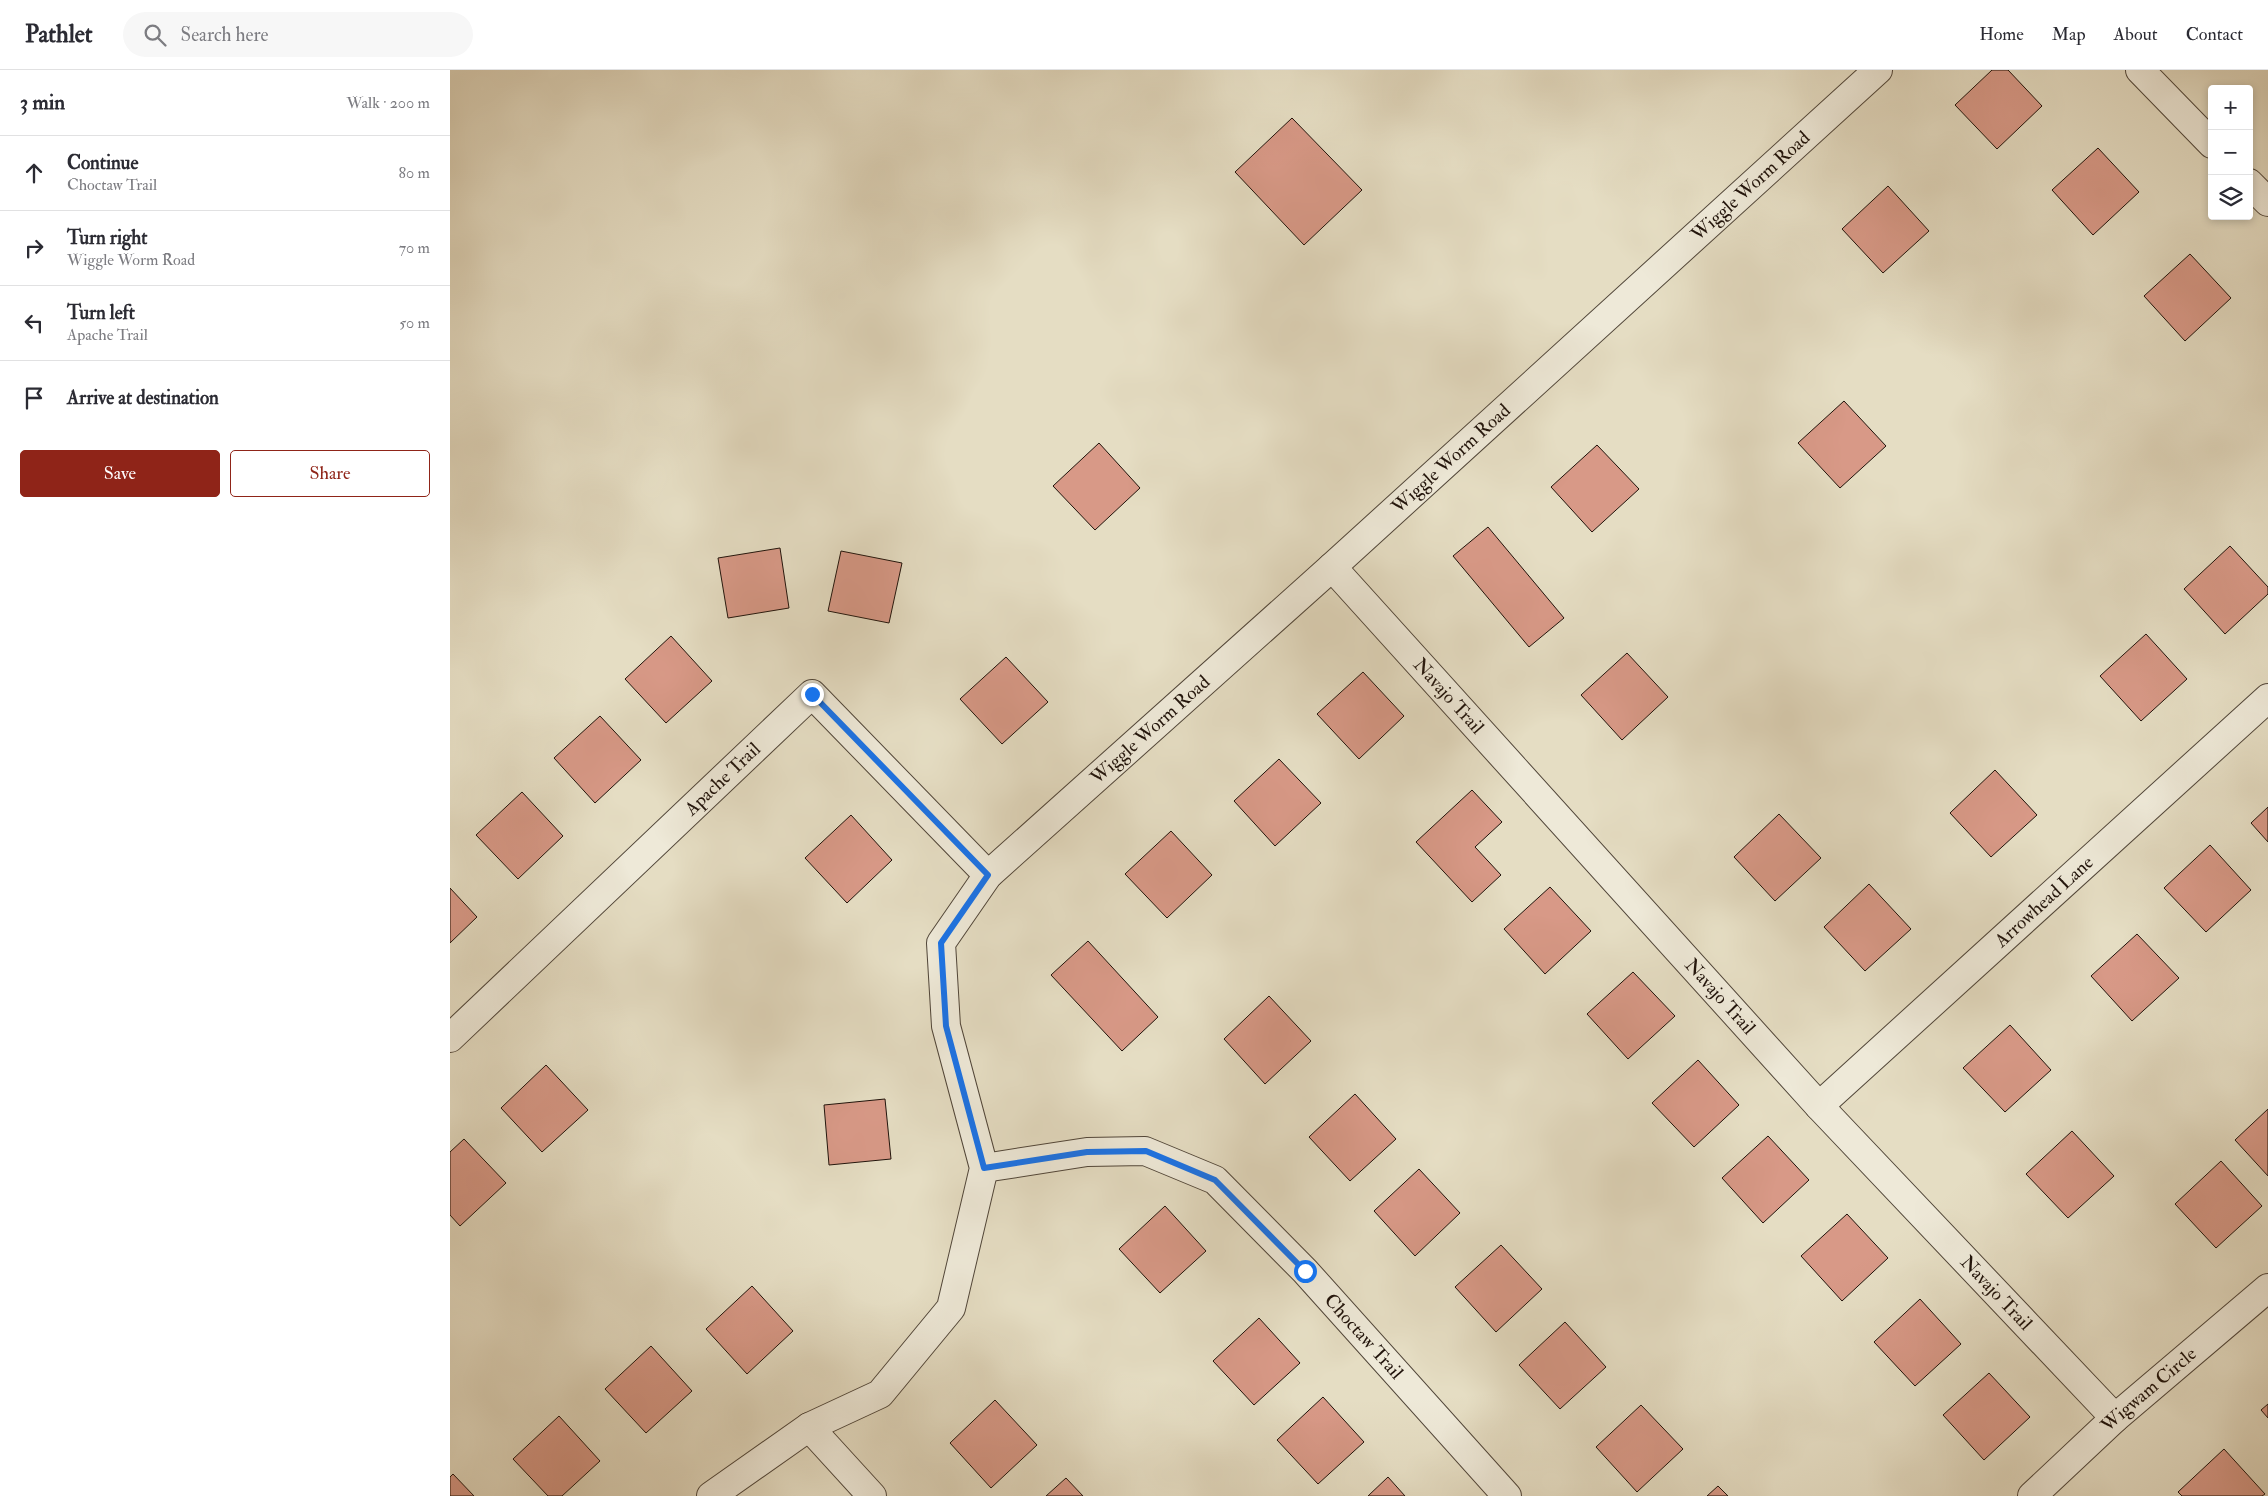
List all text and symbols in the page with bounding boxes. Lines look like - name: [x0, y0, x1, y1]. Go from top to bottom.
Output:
- search box: [123, 12, 473, 57]
- text: Pathlet: [25, 19, 93, 50]
- icon: search: [141, 21, 169, 49]
- text: Search here: [181, 23, 268, 47]
- text: Home: [1979, 23, 2024, 46]
- text: Map: [2052, 23, 2086, 46]
- text: About: [2114, 23, 2158, 46]
- text: Contact: [2186, 23, 2243, 46]
- map controls: [2208, 85, 2253, 220]
- button: +: [2208, 85, 2253, 130]
- text: 3 min: [20, 89, 65, 116]
- text: Walk · 200 m: [347, 93, 430, 113]
- street label: Wiggle Worm Road: [1685, 125, 1815, 247]
- button: −: [2208, 130, 2253, 175]
- text: Continue: [67, 151, 138, 175]
- icon: ahead: [20, 159, 48, 187]
- text: 80 m: [399, 163, 430, 183]
- text: Choctaw Trail: [67, 175, 157, 195]
- button: layers: [2208, 175, 2253, 220]
- text: Turn right: [67, 226, 147, 250]
- icon: right: [20, 234, 48, 262]
- text: 70 m: [399, 238, 430, 258]
- text: Wiggle Worm Road: [67, 250, 195, 270]
- text: Turn left: [67, 301, 135, 325]
- icon: left: [20, 309, 48, 337]
- text: 50 m: [399, 313, 430, 333]
- text: Apache Trail: [67, 325, 148, 345]
- icon: arrive: [20, 384, 48, 412]
- text: Arrive at destination: [67, 386, 219, 410]
- street label: Wiggle Worm Road: [1386, 398, 1516, 519]
- button: Save: [20, 450, 220, 497]
- button: Share: [230, 450, 430, 497]
- street label: Navajo Trail: [1408, 653, 1489, 739]
- street label: Wiggle Worm Road: [1085, 670, 1215, 790]
- route end: [801, 683, 824, 706]
- street label: Apache Trail: [679, 737, 766, 821]
- street label: Arrowhead Lane: [1989, 851, 2098, 953]
- street label: Navajo Trail: [1680, 954, 1761, 1040]
- street label: Navajo Trail: [1955, 1250, 2038, 1335]
- route start: [1294, 1260, 1317, 1283]
- street label: Choctaw Trail: [1319, 1289, 1409, 1384]
- street label: Wigwam Circle: [2095, 1342, 2201, 1438]

